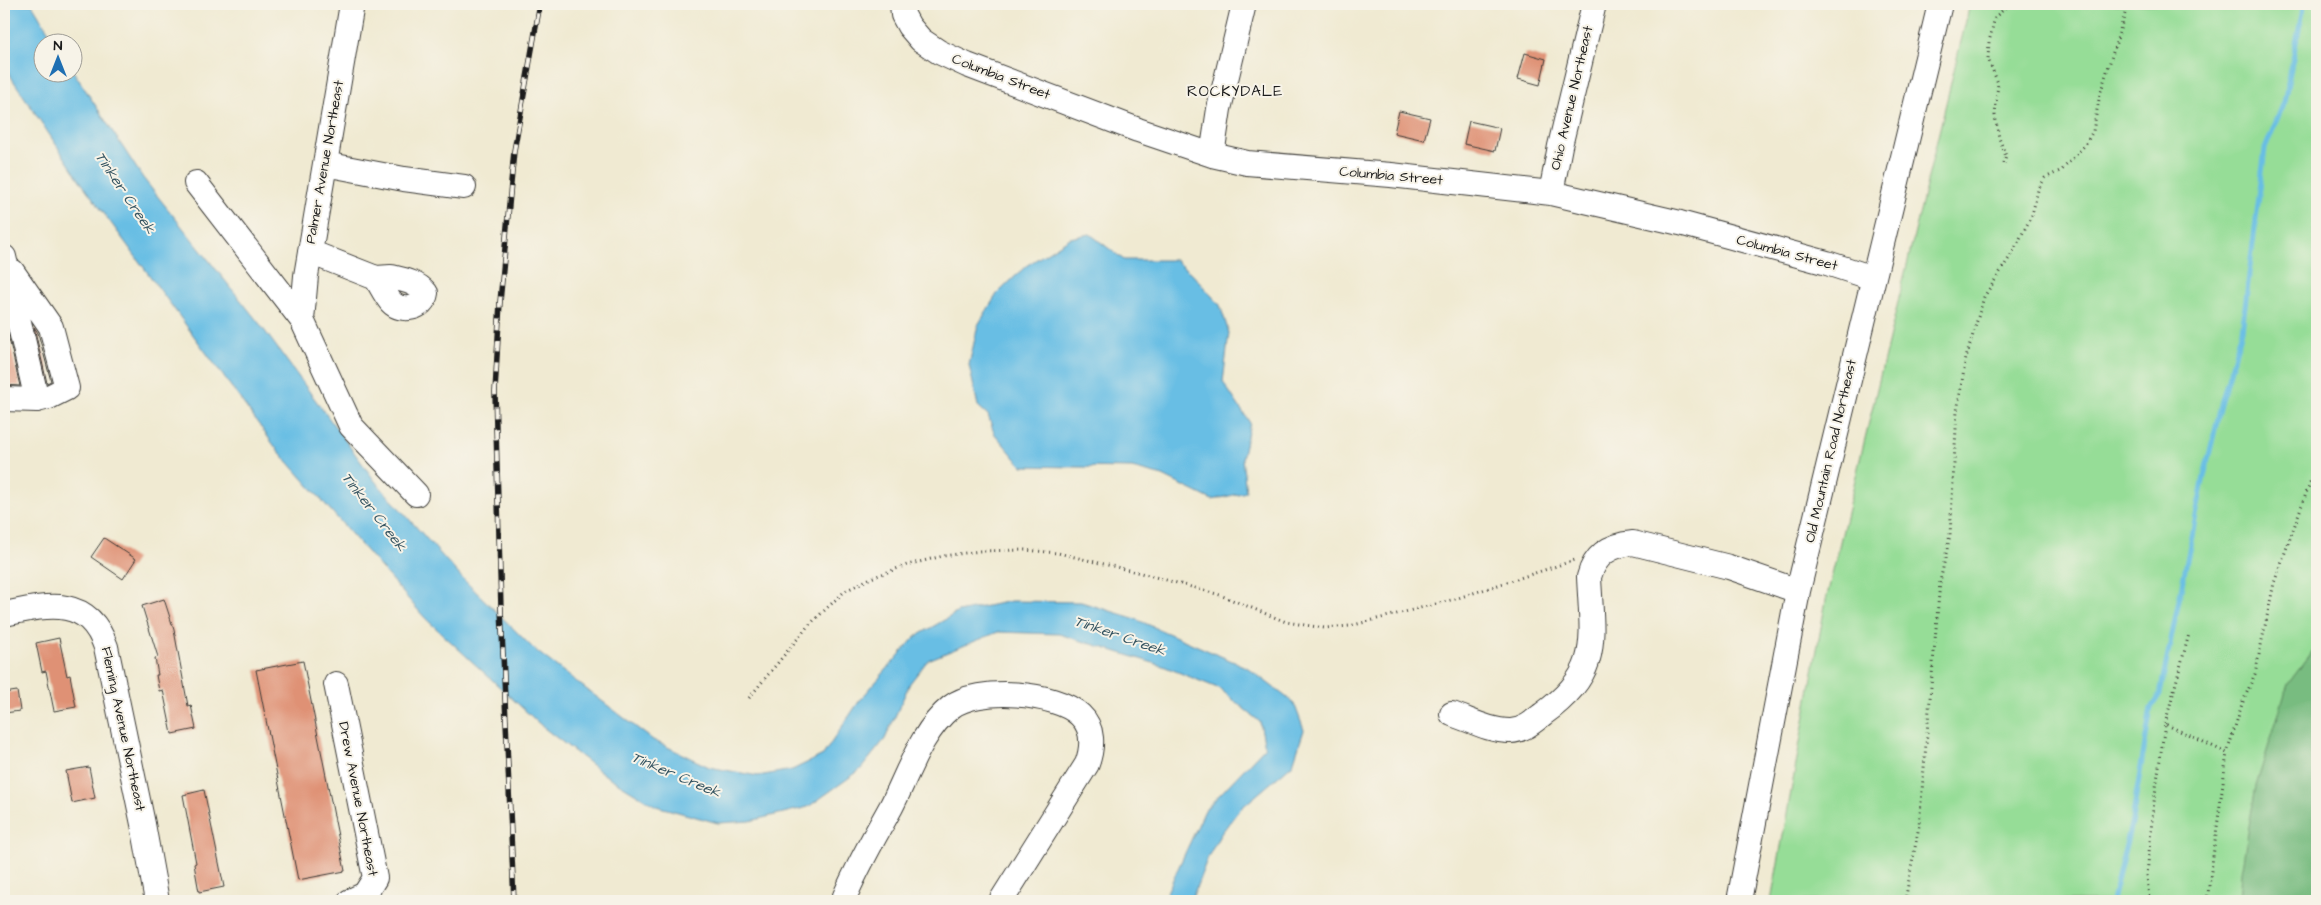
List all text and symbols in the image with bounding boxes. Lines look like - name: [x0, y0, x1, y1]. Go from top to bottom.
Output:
- street label: Ohio Avenue Northeast: [1546, 24, 1598, 172]
- north arrow: [32, 32, 82, 82]
- text: N: [54, 36, 63, 56]
- street label: Columbia Street: [949, 49, 1053, 105]
- street label: Palmer Avenue Northeast: [301, 78, 349, 245]
- district label: ROCKYDALE: [1187, 81, 1283, 102]
- water label: Tinker Creek: [90, 148, 161, 239]
- street label: Columbia Street: [1338, 162, 1444, 191]
- street label: Columbia Street: [1734, 230, 1840, 276]
- street label: Old Mountain Road Northeast: [1800, 357, 1862, 545]
- water label: Tinker Creek: [336, 468, 412, 557]
- water label: Tinker Creek: [1072, 611, 1169, 662]
- street label: Fleming Avenue Northeast: [96, 645, 150, 813]
- street label: Drew Avenue Northeast: [333, 720, 383, 878]
- water label: Tinker Creek: [628, 747, 725, 804]

